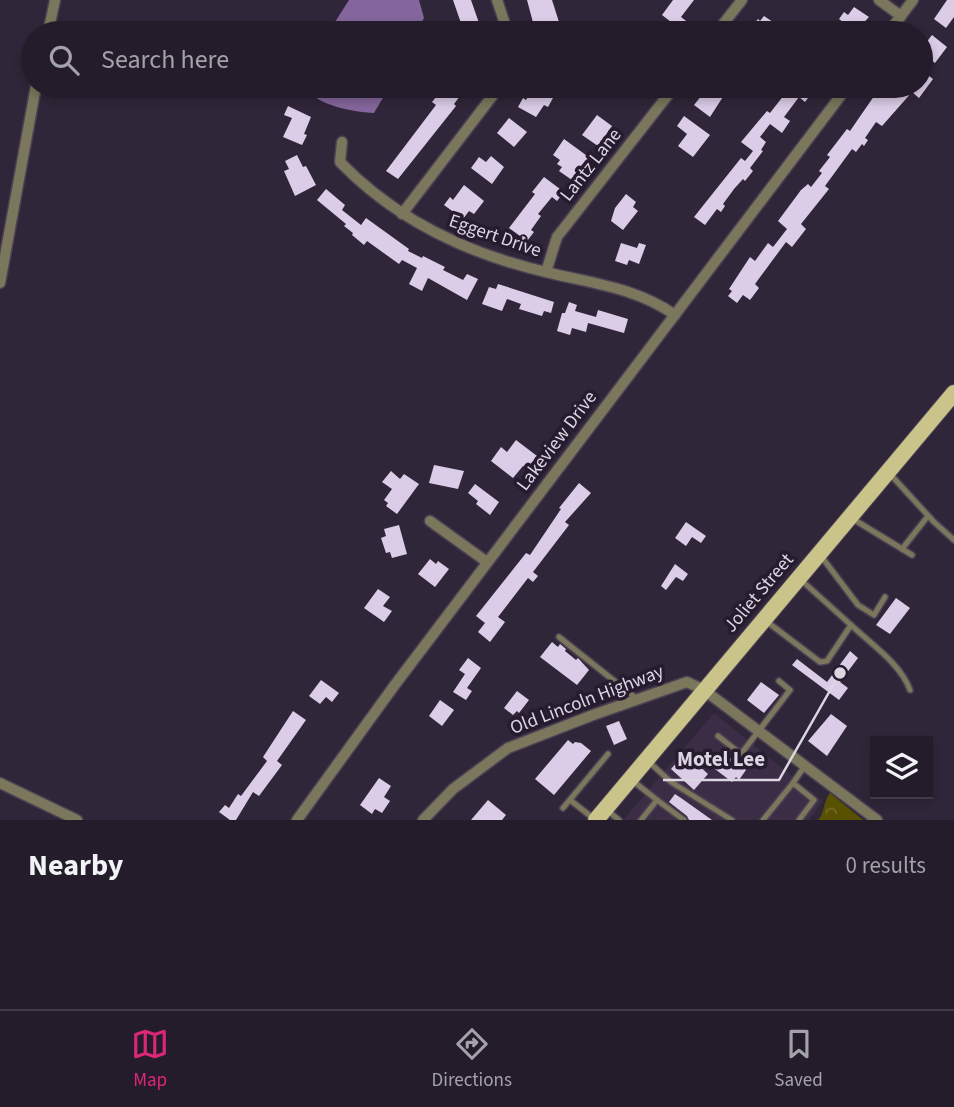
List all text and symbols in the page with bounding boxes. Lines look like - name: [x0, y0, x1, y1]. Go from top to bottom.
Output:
- search box: [21, 21, 933, 98]
- icon: search: [45, 41, 83, 79]
- text: Search here: [101, 41, 229, 78]
- street label: Lantz Lane: [554, 123, 628, 207]
- street label: Eggert Drive: [445, 208, 545, 264]
- street label: Lakeview Drive: [510, 385, 604, 497]
- street label: Joliet Street: [718, 547, 801, 638]
- street label: Old Lincoln Highway: [506, 658, 668, 742]
- map controls: [870, 736, 933, 799]
- button: layers: [870, 736, 933, 799]
- callout: Motel Lee: [663, 738, 779, 780]
- text: Motel Lee: [677, 744, 765, 774]
- text: Nearby: [28, 844, 123, 887]
- text: 0 results: [846, 849, 926, 882]
- tab: Map: [131, 1025, 169, 1094]
- tab: Directions: [432, 1025, 512, 1094]
- tab: Saved: [774, 1025, 823, 1094]

